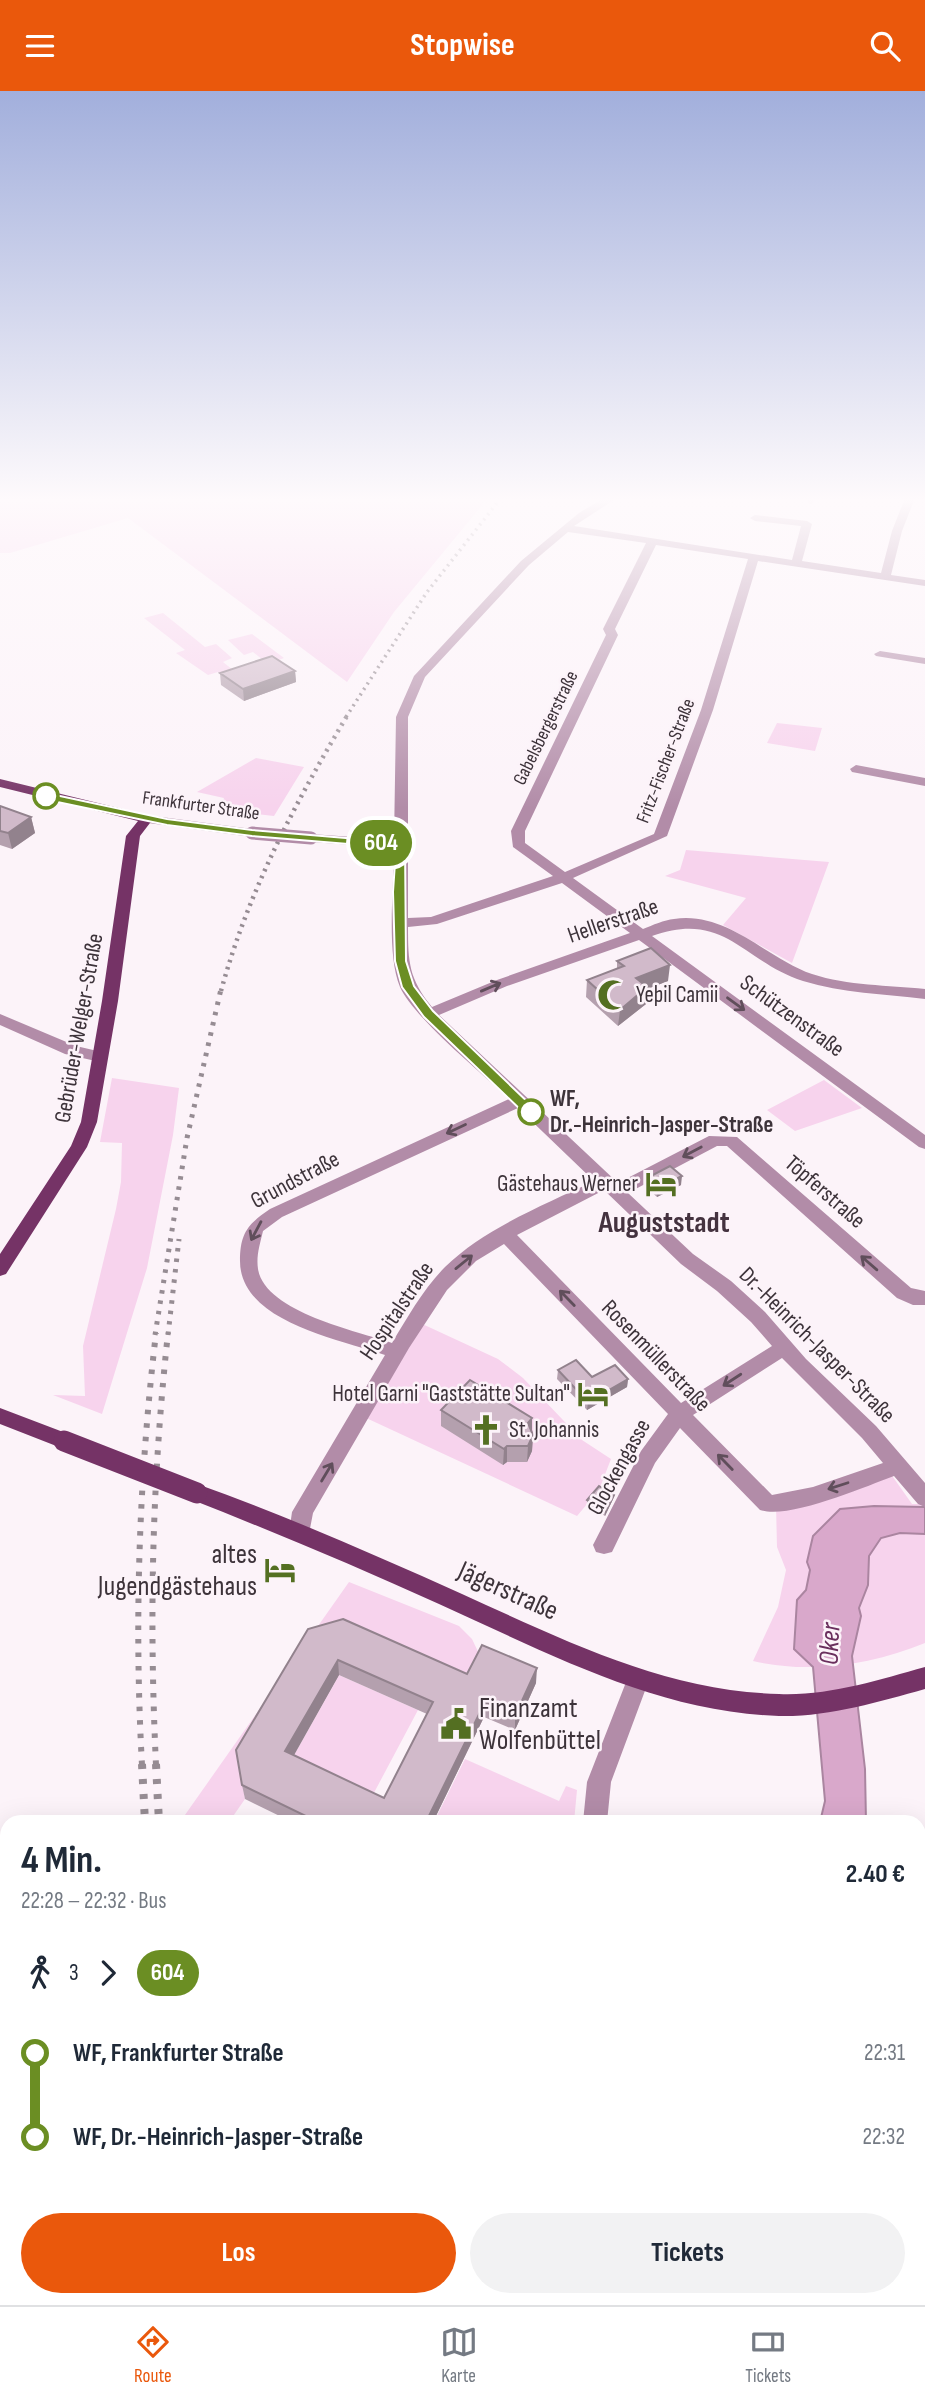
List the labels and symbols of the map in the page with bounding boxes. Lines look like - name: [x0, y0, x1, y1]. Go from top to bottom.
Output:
- street label: Gabelsbergerstraße: [508, 667, 584, 789]
- street label: Fritz-Fischer-Straße: [632, 696, 700, 826]
- unlabelled marker: [33, 783, 59, 809]
- street label: Frankfurter Straße: [141, 786, 261, 826]
- line badge: 604: [341, 820, 421, 866]
- street label: Hellerstraße: [564, 892, 662, 950]
- street label: Gebrüder-Welger-Straße: [49, 931, 109, 1125]
- street label: Schützenstraße: [734, 969, 850, 1063]
- mosque icon: Yeþil Camii: [596, 978, 630, 1012]
- one-way arrow: [480, 980, 502, 993]
- place label: Yeþil Camii: [636, 981, 718, 1009]
- one-way arrow: [726, 997, 745, 1011]
- place label: WF, Dr.-Heinrich-Jasper-Straße: [550, 1085, 773, 1139]
- marker: WF, Dr.-Heinrich-Jasper-Straße: [518, 1099, 544, 1125]
- one-way arrow: [446, 1124, 467, 1137]
- street label: Grundstraße: [246, 1145, 344, 1215]
- one-way arrow: [682, 1146, 703, 1160]
- street label: Töpferstraße: [779, 1149, 871, 1235]
- hotel icon: Gästehaus Werner: [644, 1167, 678, 1201]
- place label: Gästehaus Werner: [497, 1170, 638, 1198]
- district label: Auguststadt: [597, 1205, 730, 1241]
- one-way arrow: [249, 1221, 263, 1241]
- one-way arrow: [454, 1254, 472, 1269]
- one-way arrow: [861, 1255, 879, 1271]
- street label: Hospitalstraße: [354, 1256, 440, 1366]
- street label: Dr.-Heinrich-Jasper-Straße: [733, 1261, 901, 1429]
- one-way arrow: [558, 1290, 575, 1307]
- street label: Rosenmüllerstraße: [596, 1294, 716, 1418]
- one-way arrow: [722, 1373, 742, 1387]
- hotel icon: Hotel Garni "Gaststätte Sultan": [576, 1377, 610, 1411]
- place label: Hotel Garni "Gaststätte Sultan": [332, 1380, 570, 1408]
- church icon: St. Johannis: [469, 1413, 503, 1447]
- street label: Glockengasse: [581, 1414, 657, 1520]
- place label: St. Johannis: [509, 1416, 599, 1444]
- one-way arrow: [716, 1454, 733, 1471]
- one-way arrow: [320, 1462, 334, 1482]
- one-way arrow: [827, 1481, 849, 1493]
- place label: altes Jugendgästehaus: [97, 1538, 257, 1603]
- hotel icon: altes Jugendgästehaus: [263, 1553, 297, 1587]
- street label: Jägerstraße: [452, 1554, 563, 1628]
- water label: Oker: [812, 1621, 848, 1666]
- place label: Finanzamt Wolfenbüttel: [479, 1692, 601, 1757]
- public building icon: Finanzamt Wolfenbüttel: [439, 1707, 473, 1741]

